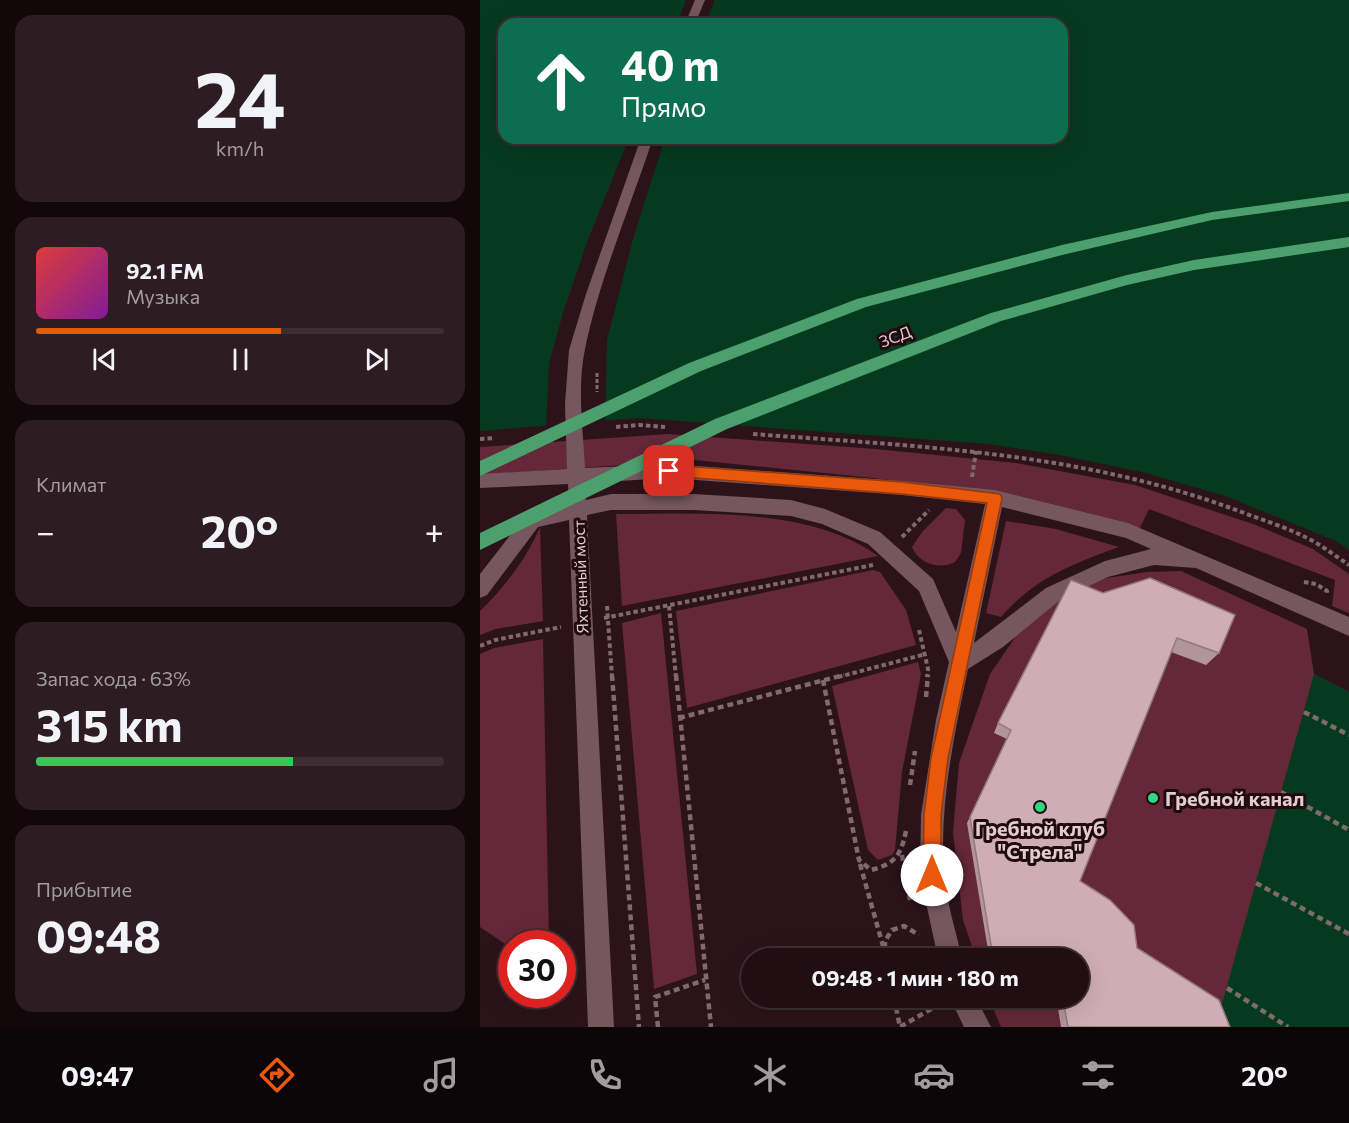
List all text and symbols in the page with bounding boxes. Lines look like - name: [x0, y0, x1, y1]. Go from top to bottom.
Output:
- text: 40 m: [621, 38, 719, 90]
- icon: ahead: [522, 42, 600, 120]
- text: 24: [194, 49, 286, 144]
- text: Прямо: [621, 90, 706, 123]
- text: km/h: [216, 136, 264, 160]
- text: 92.1 FM: [126, 257, 204, 284]
- text: Музыка: [126, 284, 200, 308]
- street label: ЗСД: [876, 321, 914, 351]
- icon: previous: [88, 343, 121, 376]
- icon: pause: [224, 343, 257, 376]
- icon: next: [360, 343, 393, 376]
- pin: [643, 445, 694, 496]
- icon: arrive: [652, 454, 685, 487]
- text: Климат: [36, 472, 106, 496]
- text: 20°: [201, 502, 279, 557]
- text: −: [36, 510, 55, 551]
- text: +: [425, 510, 444, 551]
- street label: Яхтенный мост: [569, 520, 591, 634]
- text: Запас хода · 63%: [36, 666, 191, 690]
- text: 315 km: [36, 696, 183, 751]
- place label: Гребной канал: [1165, 786, 1304, 810]
- marker: Гребной канал: [1146, 791, 1160, 805]
- marker: Гребной клуб "Стрела": [1033, 800, 1047, 814]
- place label: Гребной клуб "Стрела": [975, 816, 1105, 863]
- position arrow: [900, 843, 964, 907]
- text: Прибытие: [36, 877, 132, 901]
- text: 09:48: [36, 907, 161, 962]
- speed limit sign: 30: [498, 930, 576, 1008]
- text: 09:48 · 1 мин · 180 m: [811, 964, 1019, 991]
- icon: directions: [256, 1054, 298, 1096]
- icon: music: [420, 1054, 462, 1096]
- icon: phone: [584, 1054, 626, 1096]
- icon: climate: [749, 1054, 791, 1096]
- icon: car: [913, 1054, 955, 1096]
- icon: filters: [1077, 1054, 1119, 1096]
- text: 09:47: [61, 1059, 134, 1092]
- text: 20°: [1241, 1059, 1288, 1092]

